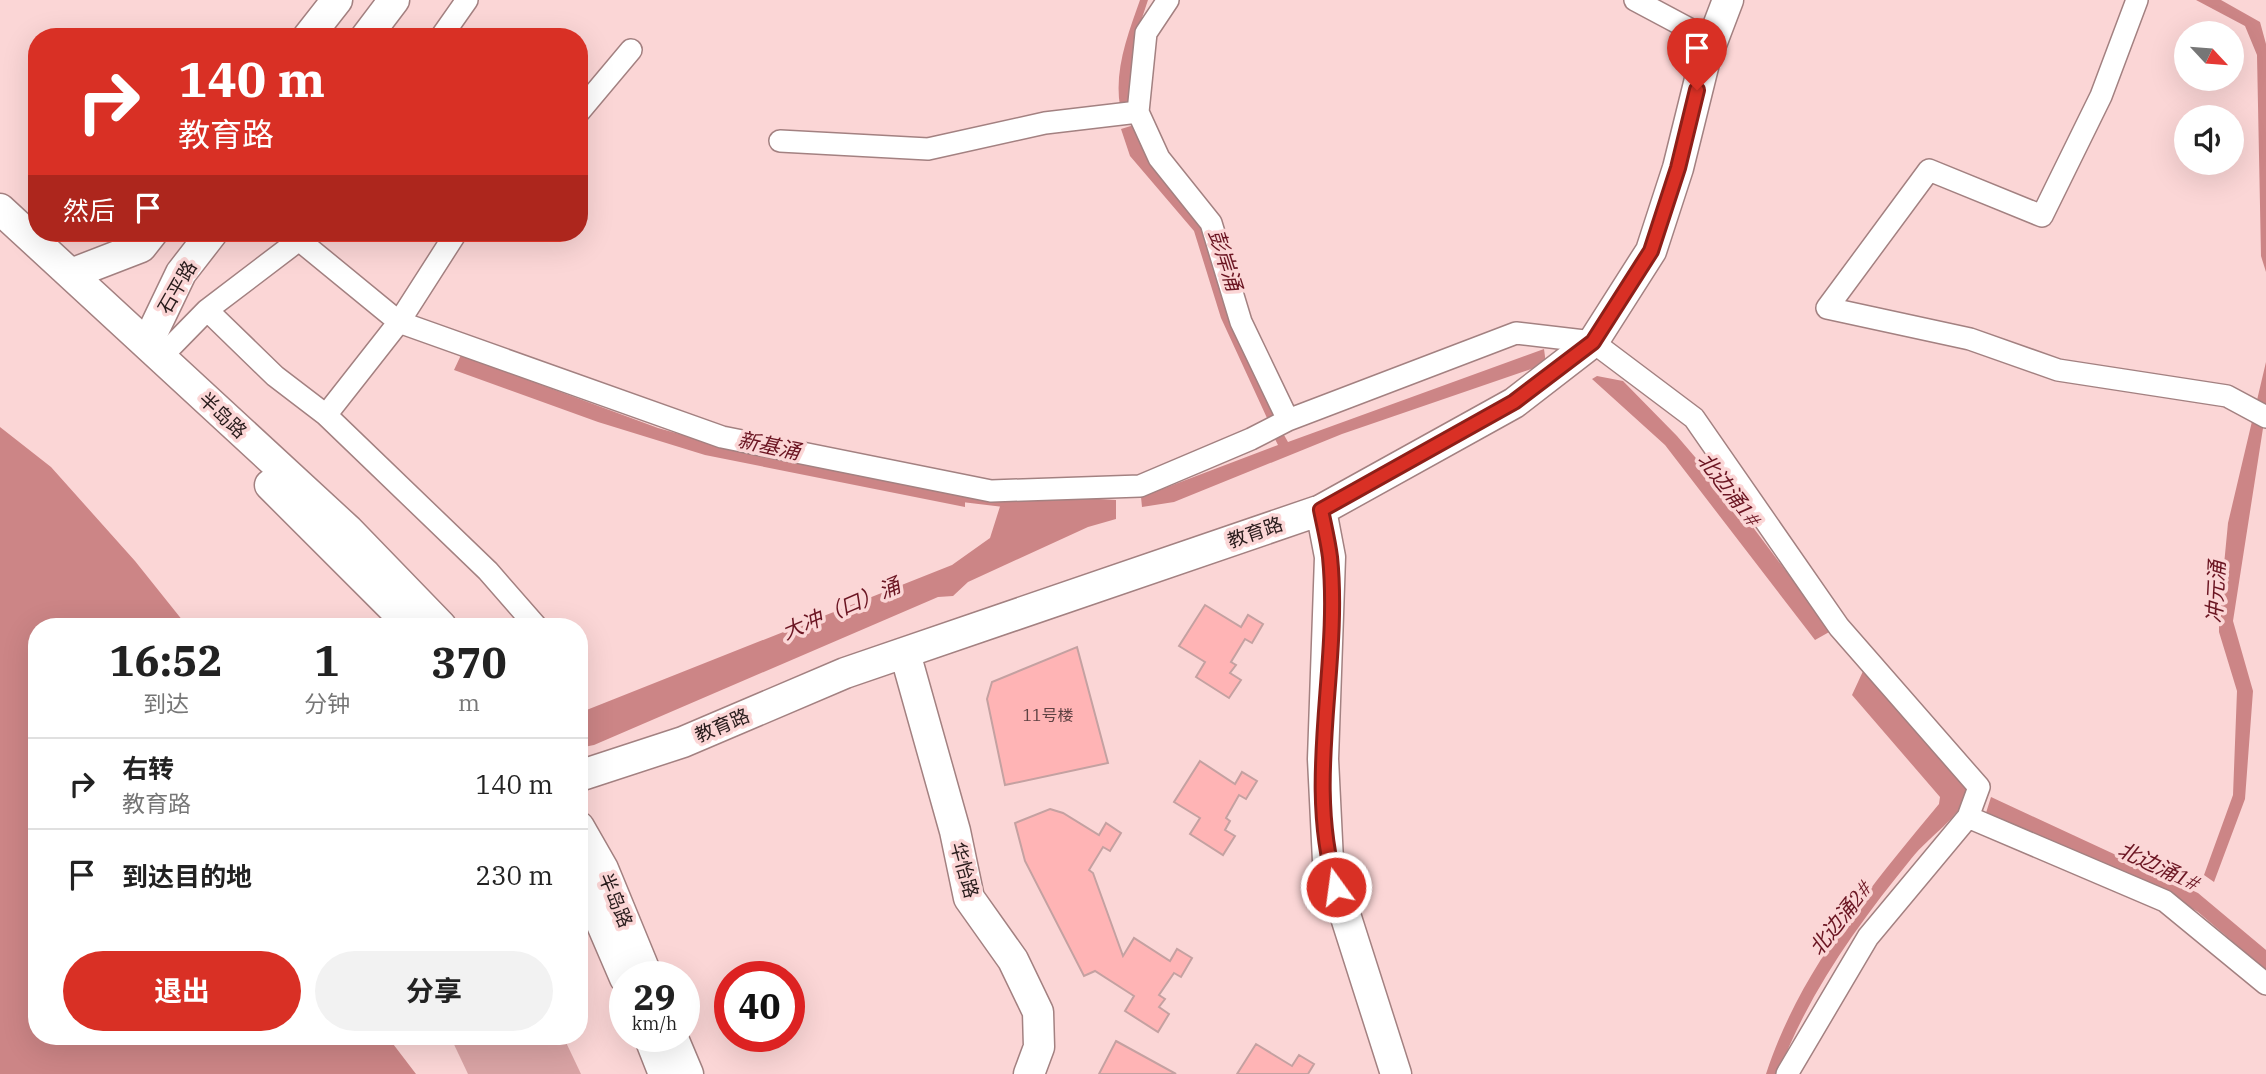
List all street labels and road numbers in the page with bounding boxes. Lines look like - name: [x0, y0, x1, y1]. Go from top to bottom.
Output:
- street label: 石平路: [152, 256, 202, 318]
- street label: 半岛路: [194, 387, 252, 443]
- street label: 教育路: [1224, 511, 1286, 553]
- street label: 教育路: [691, 703, 753, 747]
- street label: 华怡路: [946, 839, 984, 901]
- street label: 半岛路: [594, 869, 638, 931]

